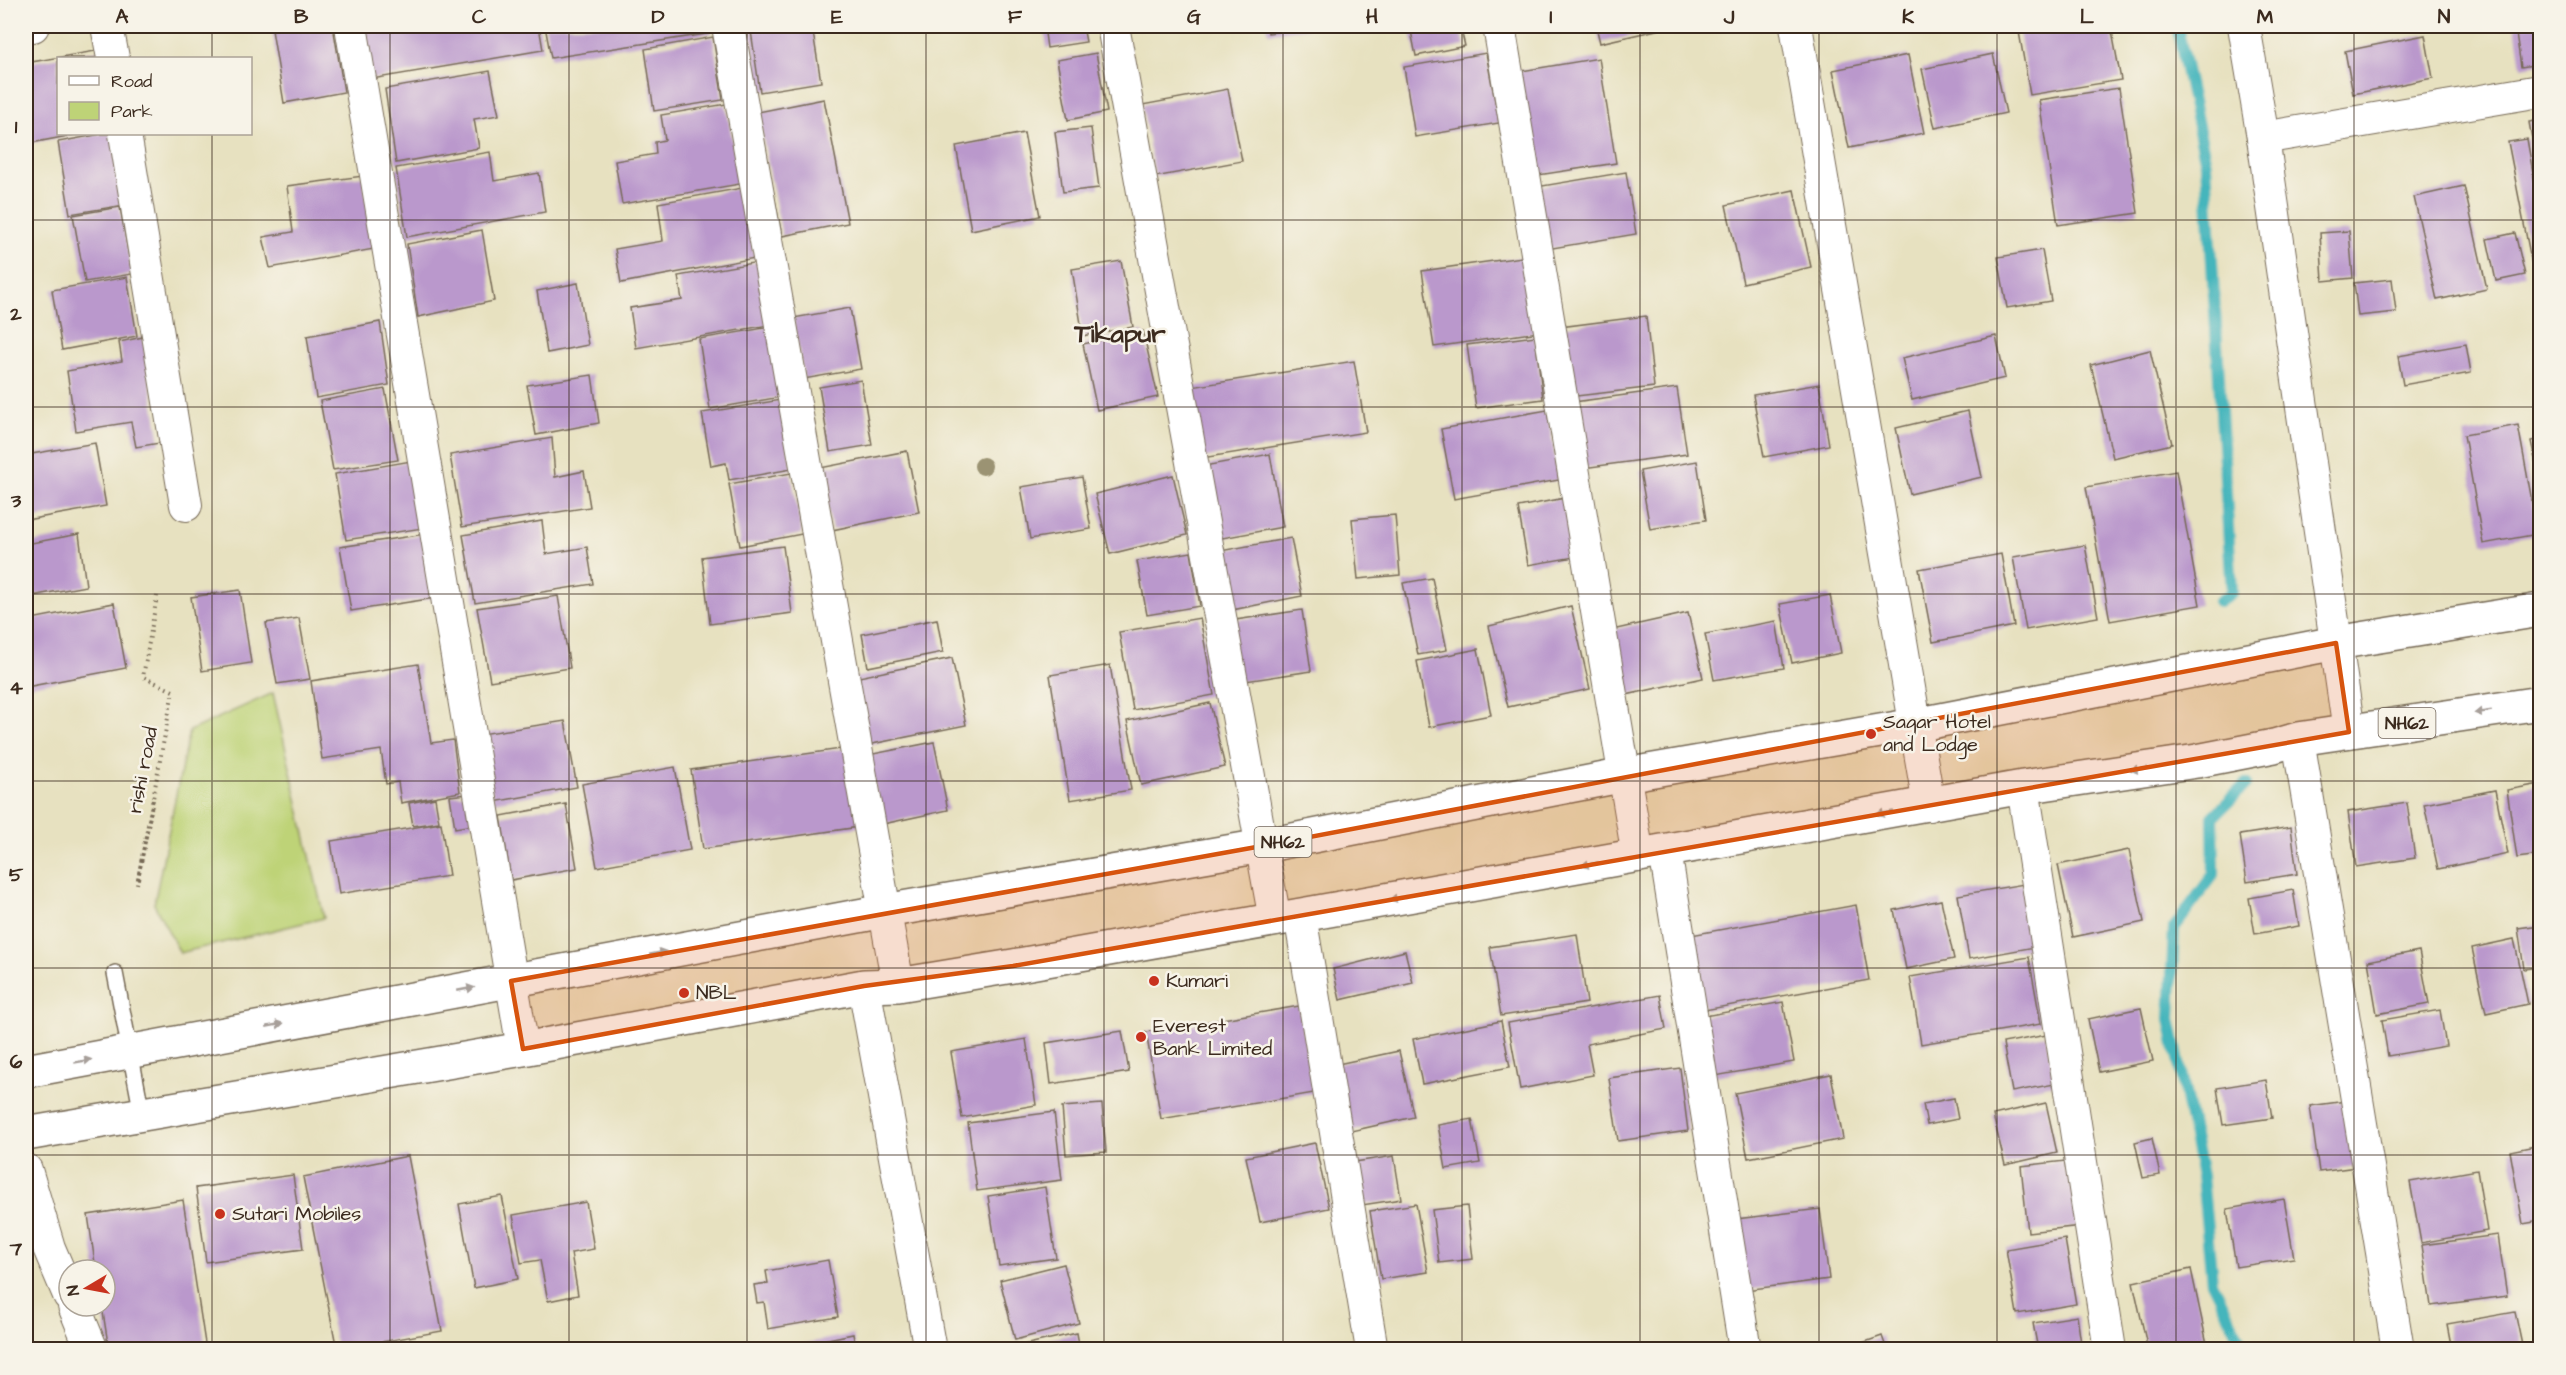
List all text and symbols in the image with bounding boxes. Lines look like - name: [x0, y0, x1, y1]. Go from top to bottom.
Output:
- text: A: [116, 3, 129, 31]
- text: B: [294, 3, 309, 31]
- text: C: [472, 3, 487, 31]
- text: D: [652, 3, 665, 31]
- text: E: [831, 3, 843, 31]
- text: F: [1008, 3, 1023, 31]
- text: G: [1187, 3, 1201, 31]
- text: H: [1366, 3, 1378, 31]
- text: I: [1549, 3, 1553, 31]
- text: J: [1723, 3, 1735, 31]
- text: K: [1902, 3, 1915, 31]
- text: L: [2080, 3, 2094, 31]
- text: M: [2257, 3, 2274, 31]
- text: N: [2438, 3, 2451, 31]
- legend: [57, 57, 252, 135]
- text: Road: [111, 69, 152, 94]
- text: Park: [111, 99, 153, 124]
- text: 1: [15, 113, 18, 141]
- text: 2: [9, 300, 22, 328]
- district label: Tikapur: [1073, 316, 1166, 352]
- text: 3: [10, 487, 22, 515]
- text: 4: [9, 674, 23, 702]
- one-way arrow: [2473, 707, 2492, 716]
- place label: Sagar Hotel and Lodge: [1883, 708, 1991, 760]
- road number: NH62: [2378, 708, 2436, 738]
- street label: rishi road: [121, 724, 165, 816]
- marker: Sagar Hotel and Lodge: [1864, 727, 1878, 741]
- one-way arrow: [2130, 765, 2149, 774]
- one-way arrow: [1875, 808, 1894, 817]
- road number: NH62: [1254, 827, 1312, 857]
- one-way arrow: [1580, 860, 1599, 869]
- text: 5: [9, 861, 24, 889]
- one-way arrow: [1388, 894, 1407, 903]
- one-way arrow: [649, 948, 668, 957]
- place label: Kumari: [1166, 967, 1228, 995]
- marker: Kumari: [1147, 974, 1161, 988]
- place label: NBL: [696, 979, 737, 1007]
- one-way arrow: [457, 984, 476, 993]
- marker: NBL: [677, 986, 691, 1000]
- place label: Everest Bank Limited: [1153, 1012, 1272, 1063]
- one-way arrow: [265, 1021, 284, 1030]
- marker: Everest Bank Limited: [1134, 1030, 1148, 1044]
- text: 6: [10, 1048, 23, 1076]
- one-way arrow: [74, 1056, 93, 1065]
- place label: Sutari Mobiles: [232, 1200, 361, 1228]
- marker: Sutari Mobiles: [213, 1207, 227, 1221]
- text: 7: [9, 1235, 23, 1263]
- north arrow: [57, 1258, 117, 1318]
- text: N: [62, 1284, 85, 1297]

